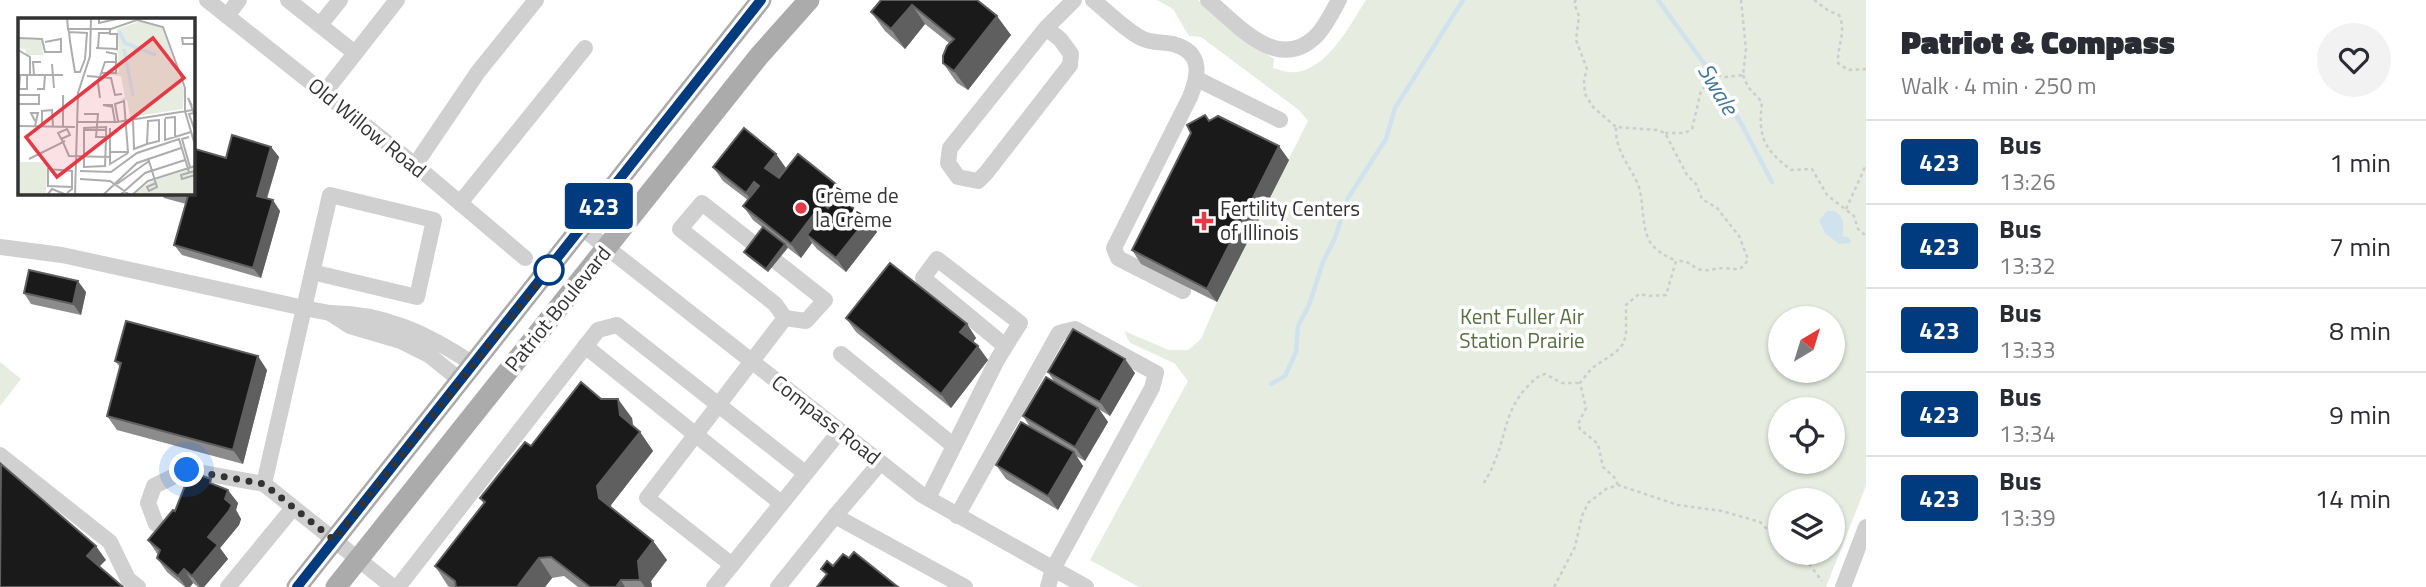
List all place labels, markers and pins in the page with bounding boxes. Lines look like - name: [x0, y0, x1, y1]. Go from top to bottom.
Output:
- place label: Crème de la Crème: [815, 179, 899, 235]
- place label: Fertility Centers of Illinois: [1220, 192, 1360, 248]
- marker: Crème de la Crème: [793, 200, 809, 216]
- marker: Fertility Centers of Illinois: [1194, 211, 1214, 231]
- unlabelled marker: [534, 255, 564, 285]

